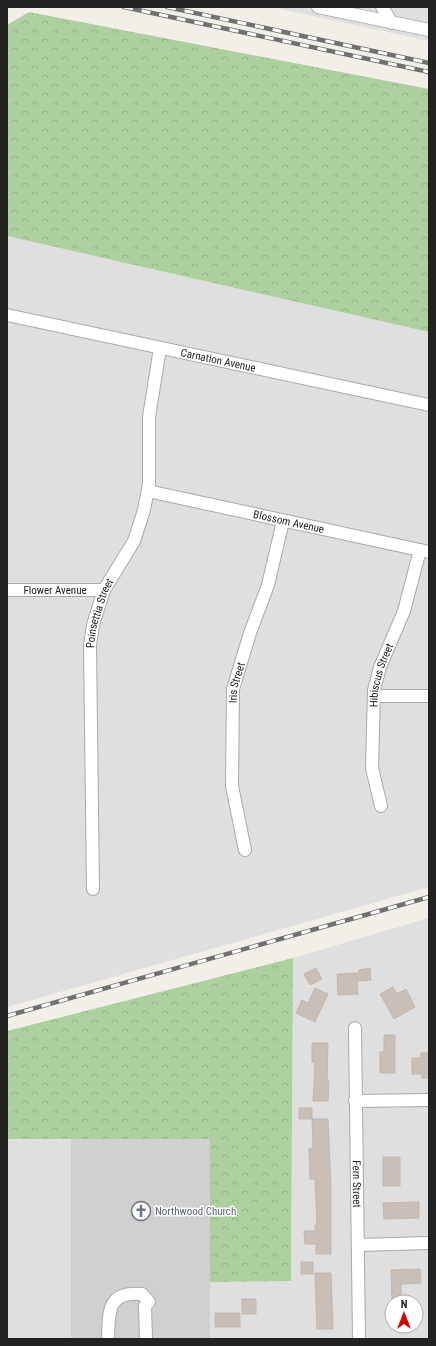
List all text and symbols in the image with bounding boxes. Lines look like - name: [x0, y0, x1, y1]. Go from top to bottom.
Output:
- street label: Carnation Avenue: [179, 346, 257, 375]
- street label: Blossom Avenue: [252, 508, 325, 536]
- street label: Poinsettia Street: [84, 576, 116, 648]
- street label: Flower Avenue: [23, 584, 87, 597]
- street label: Hibiscus Street: [368, 641, 396, 707]
- street label: Iris Street: [227, 661, 248, 703]
- street label: Fern Street: [350, 1160, 363, 1208]
- church icon: Northwood Church: [130, 1200, 152, 1222]
- place label: Northwood Church: [155, 1205, 236, 1218]
- north arrow: [384, 1294, 424, 1334]
- text: N: [401, 1298, 408, 1311]

